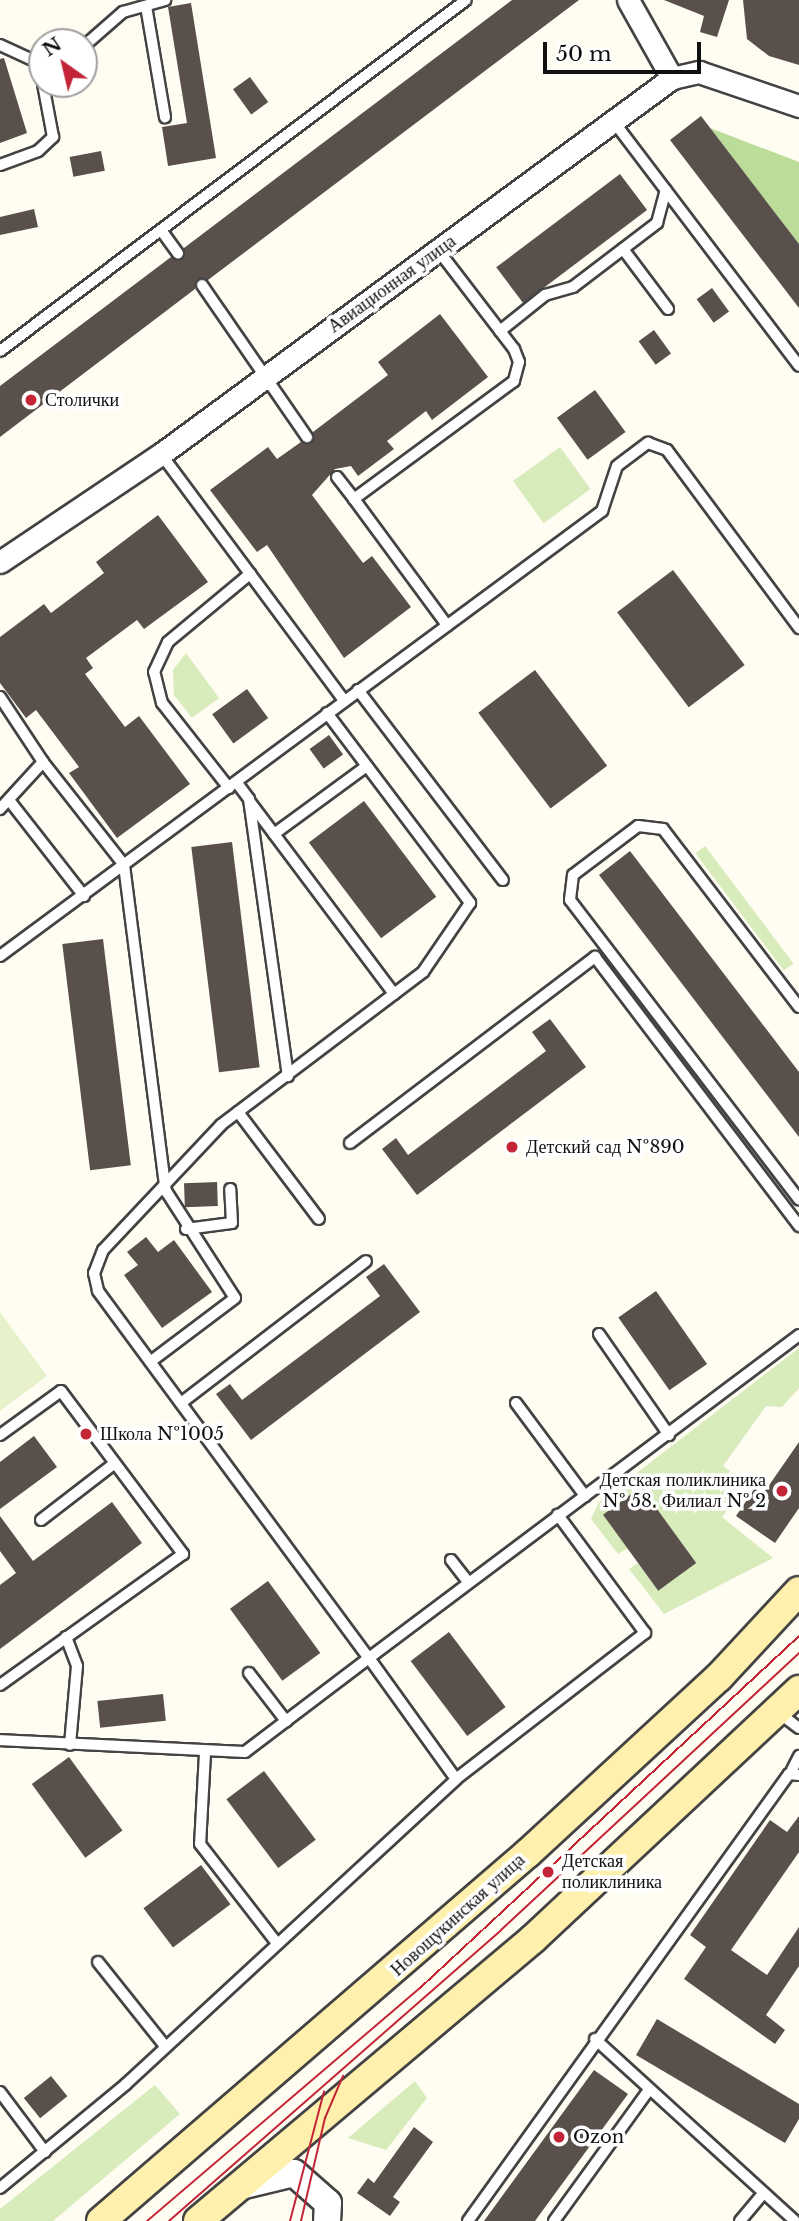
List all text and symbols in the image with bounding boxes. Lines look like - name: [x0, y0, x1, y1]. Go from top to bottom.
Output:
- north arrow: [28, 28, 98, 98]
- scale bar: [547, 28, 704, 72]
- text: N: [38, 32, 66, 61]
- text: 50 m: [556, 41, 611, 67]
- street label: Авиационная улица: [324, 230, 460, 338]
- place label: Столички: [45, 389, 119, 411]
- marker: Столички: [23, 392, 39, 408]
- place label: Детский сад №890: [526, 1136, 685, 1158]
- marker: Детский сад №890: [504, 1139, 520, 1155]
- place label: Школа №1005: [100, 1423, 224, 1445]
- marker: Школа №1005: [78, 1426, 94, 1442]
- place label: Детская поликлиника № 58. Филиал № 2: [599, 1470, 766, 1512]
- marker: Детская поликлиника № 58. Филиал № 2: [772, 1481, 792, 1501]
- street label: Новощукинская улица: [387, 1849, 529, 1981]
- place label: Детская поликлиника: [562, 1851, 662, 1894]
- marker: Детская поликлиника: [540, 1864, 556, 1880]
- place label: Ozon: [573, 2126, 624, 2148]
- marker: Ozon: [551, 2129, 567, 2145]

